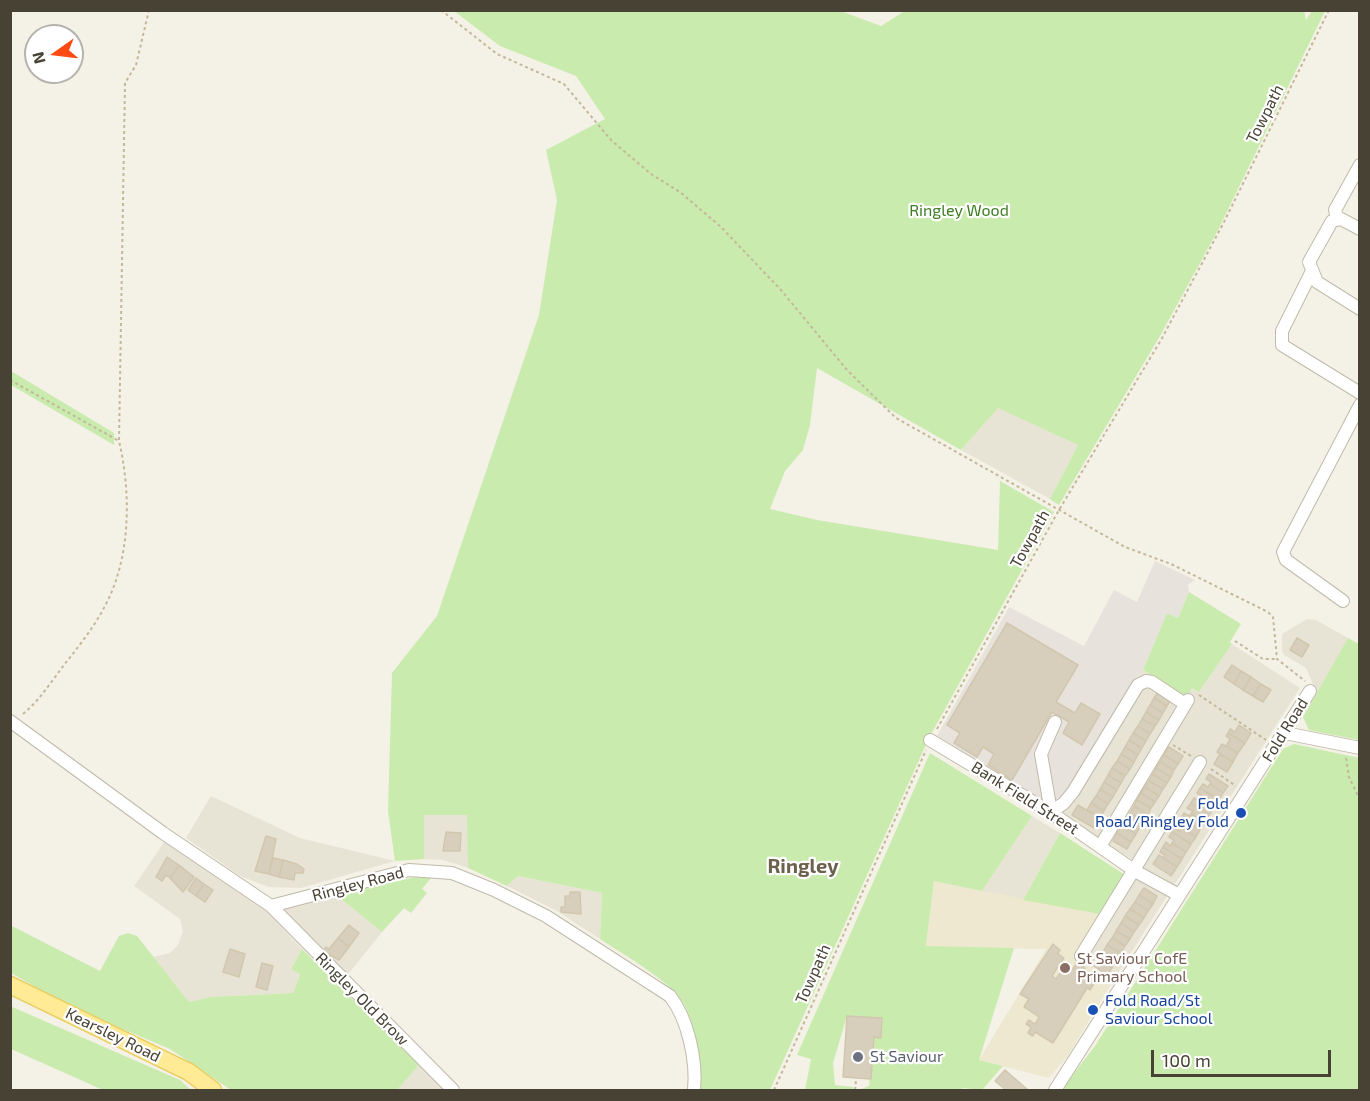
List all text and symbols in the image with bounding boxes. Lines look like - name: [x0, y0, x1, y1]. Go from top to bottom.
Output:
- north arrow: [24, 24, 84, 84]
- text: N: [27, 50, 49, 66]
- street label: Towpath: [1242, 81, 1288, 147]
- park label: Ringley Wood: [909, 201, 1009, 221]
- street label: Towpath: [1006, 507, 1054, 571]
- street label: Fold Road: [1258, 694, 1312, 766]
- street label: Bank Field Street: [968, 757, 1082, 839]
- place label: Fold Road/Ringley Fold: [1095, 794, 1229, 832]
- marker: Fold Road/Ringley Fold: [1234, 806, 1248, 820]
- district label: Ringley: [767, 854, 839, 878]
- street label: Ringley Road: [310, 863, 406, 905]
- street label: Towpath: [791, 941, 835, 1007]
- street label: Ringley Old Brow: [311, 948, 413, 1050]
- place label: St Saviour CofE Primary School: [1077, 949, 1187, 987]
- marker: St Saviour CofE Primary School: [1058, 961, 1072, 975]
- place label: Fold Road/St Saviour School: [1105, 991, 1212, 1029]
- marker: Fold Road/St Saviour School: [1086, 1003, 1100, 1017]
- street label: Kearsley Road: [62, 1004, 164, 1066]
- scale bar: [1154, 1038, 1334, 1076]
- place label: St Saviour: [870, 1047, 943, 1067]
- text: 100 m: [1162, 1049, 1211, 1071]
- marker: St Saviour: [851, 1050, 865, 1064]

